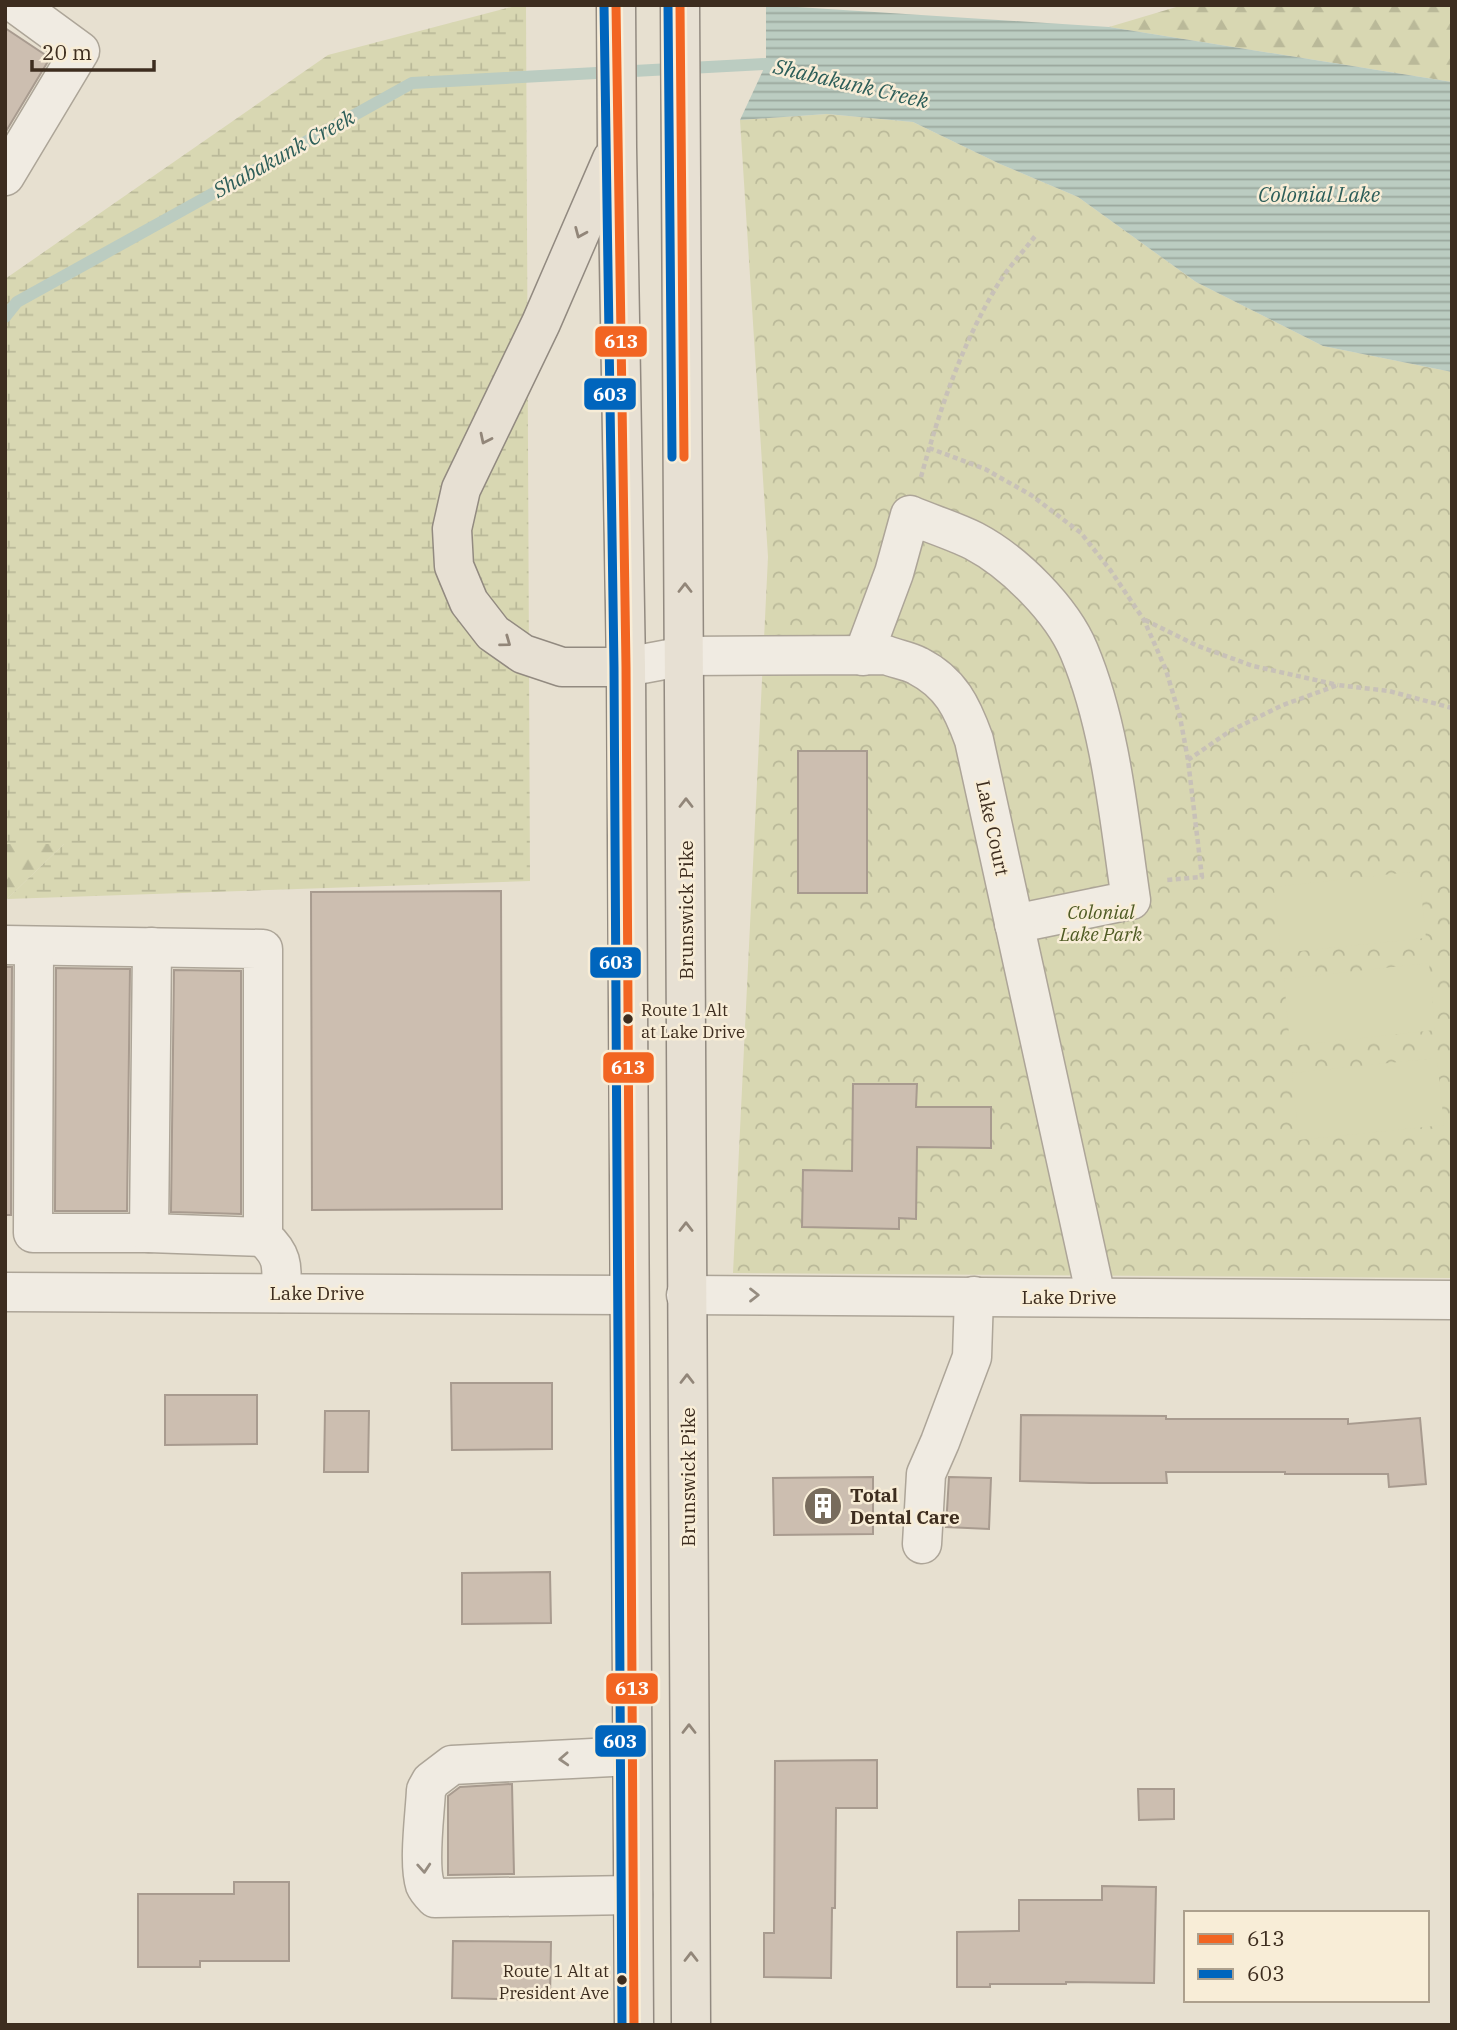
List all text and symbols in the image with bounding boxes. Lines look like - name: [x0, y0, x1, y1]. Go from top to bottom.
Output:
- scale bar: [32, 28, 154, 72]
- text: 20 m: [42, 38, 92, 66]
- water label: Shabakunk Creek: [770, 51, 932, 115]
- water label: Shabakunk Creek: [207, 102, 360, 204]
- water label: Colonial Lake: [1258, 180, 1381, 208]
- one-way arrow: [574, 225, 588, 238]
- line badge: 613: [594, 325, 648, 358]
- text: 613: [604, 329, 638, 353]
- line badge: 603: [583, 377, 637, 411]
- text: 603: [593, 382, 627, 406]
- one-way arrow: [479, 432, 493, 444]
- one-way arrow: [677, 582, 693, 593]
- one-way arrow: [498, 634, 511, 646]
- street label: Lake Court: [971, 778, 1015, 878]
- one-way arrow: [678, 797, 694, 808]
- street label: Brunswick Pike: [674, 840, 698, 980]
- park label: Colonial Lake Park: [1059, 900, 1143, 946]
- line badge: 603: [589, 946, 642, 979]
- text: 603: [599, 950, 633, 974]
- place label: Route 1 Alt at Lake Drive: [641, 999, 745, 1043]
- marker: Route 1 Alt at Lake Drive: [621, 1012, 635, 1026]
- line badge: 613: [602, 1051, 655, 1084]
- text: 613: [611, 1055, 645, 1079]
- one-way arrow: [678, 1221, 694, 1231]
- street label: Lake Drive: [269, 1281, 365, 1305]
- street label: Lake Drive: [1021, 1285, 1117, 1309]
- one-way arrow: [750, 1287, 760, 1303]
- one-way arrow: [679, 1373, 695, 1384]
- street label: Brunswick Pike: [676, 1407, 700, 1547]
- place label: Total Dental Care: [850, 1483, 960, 1529]
- building icon: Total Dental Care: [802, 1485, 844, 1527]
- line badge: 613: [605, 1672, 659, 1705]
- text: 613: [615, 1676, 649, 1700]
- one-way arrow: [681, 1723, 697, 1734]
- line badge: 603: [594, 1724, 647, 1758]
- text: 603: [603, 1729, 637, 1753]
- one-way arrow: [558, 1752, 569, 1767]
- one-way arrow: [416, 1863, 431, 1874]
- legend: [1184, 1911, 1429, 2002]
- text: 613: [1247, 1924, 1285, 1952]
- one-way arrow: [683, 1951, 699, 1961]
- text: 603: [1247, 1959, 1285, 1987]
- place label: Route 1 Alt at President Ave: [499, 1960, 609, 2004]
- marker: Route 1 Alt at President Ave: [615, 1973, 629, 1987]

